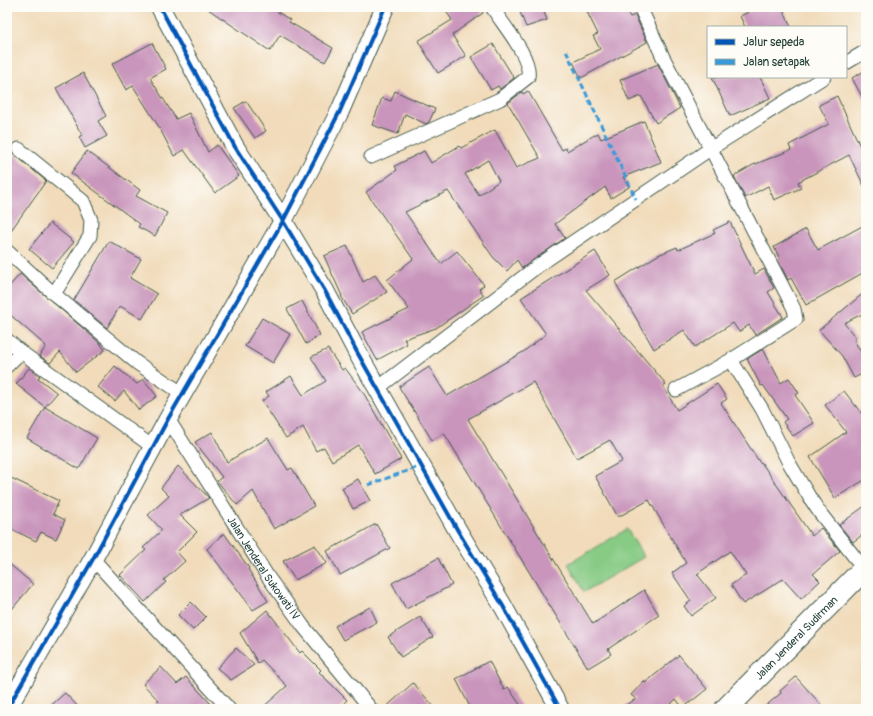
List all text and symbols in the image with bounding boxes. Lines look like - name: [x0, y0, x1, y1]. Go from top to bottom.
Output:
- legend: [707, 26, 847, 78]
- text: Jalur sepeda: [743, 35, 805, 50]
- text: Jalan setapak: [743, 55, 810, 70]
- street label: Jalan Jenderal Sukowati IV: [224, 514, 302, 622]
- street label: Jalan Jenderal Sudirman: [753, 594, 841, 683]

